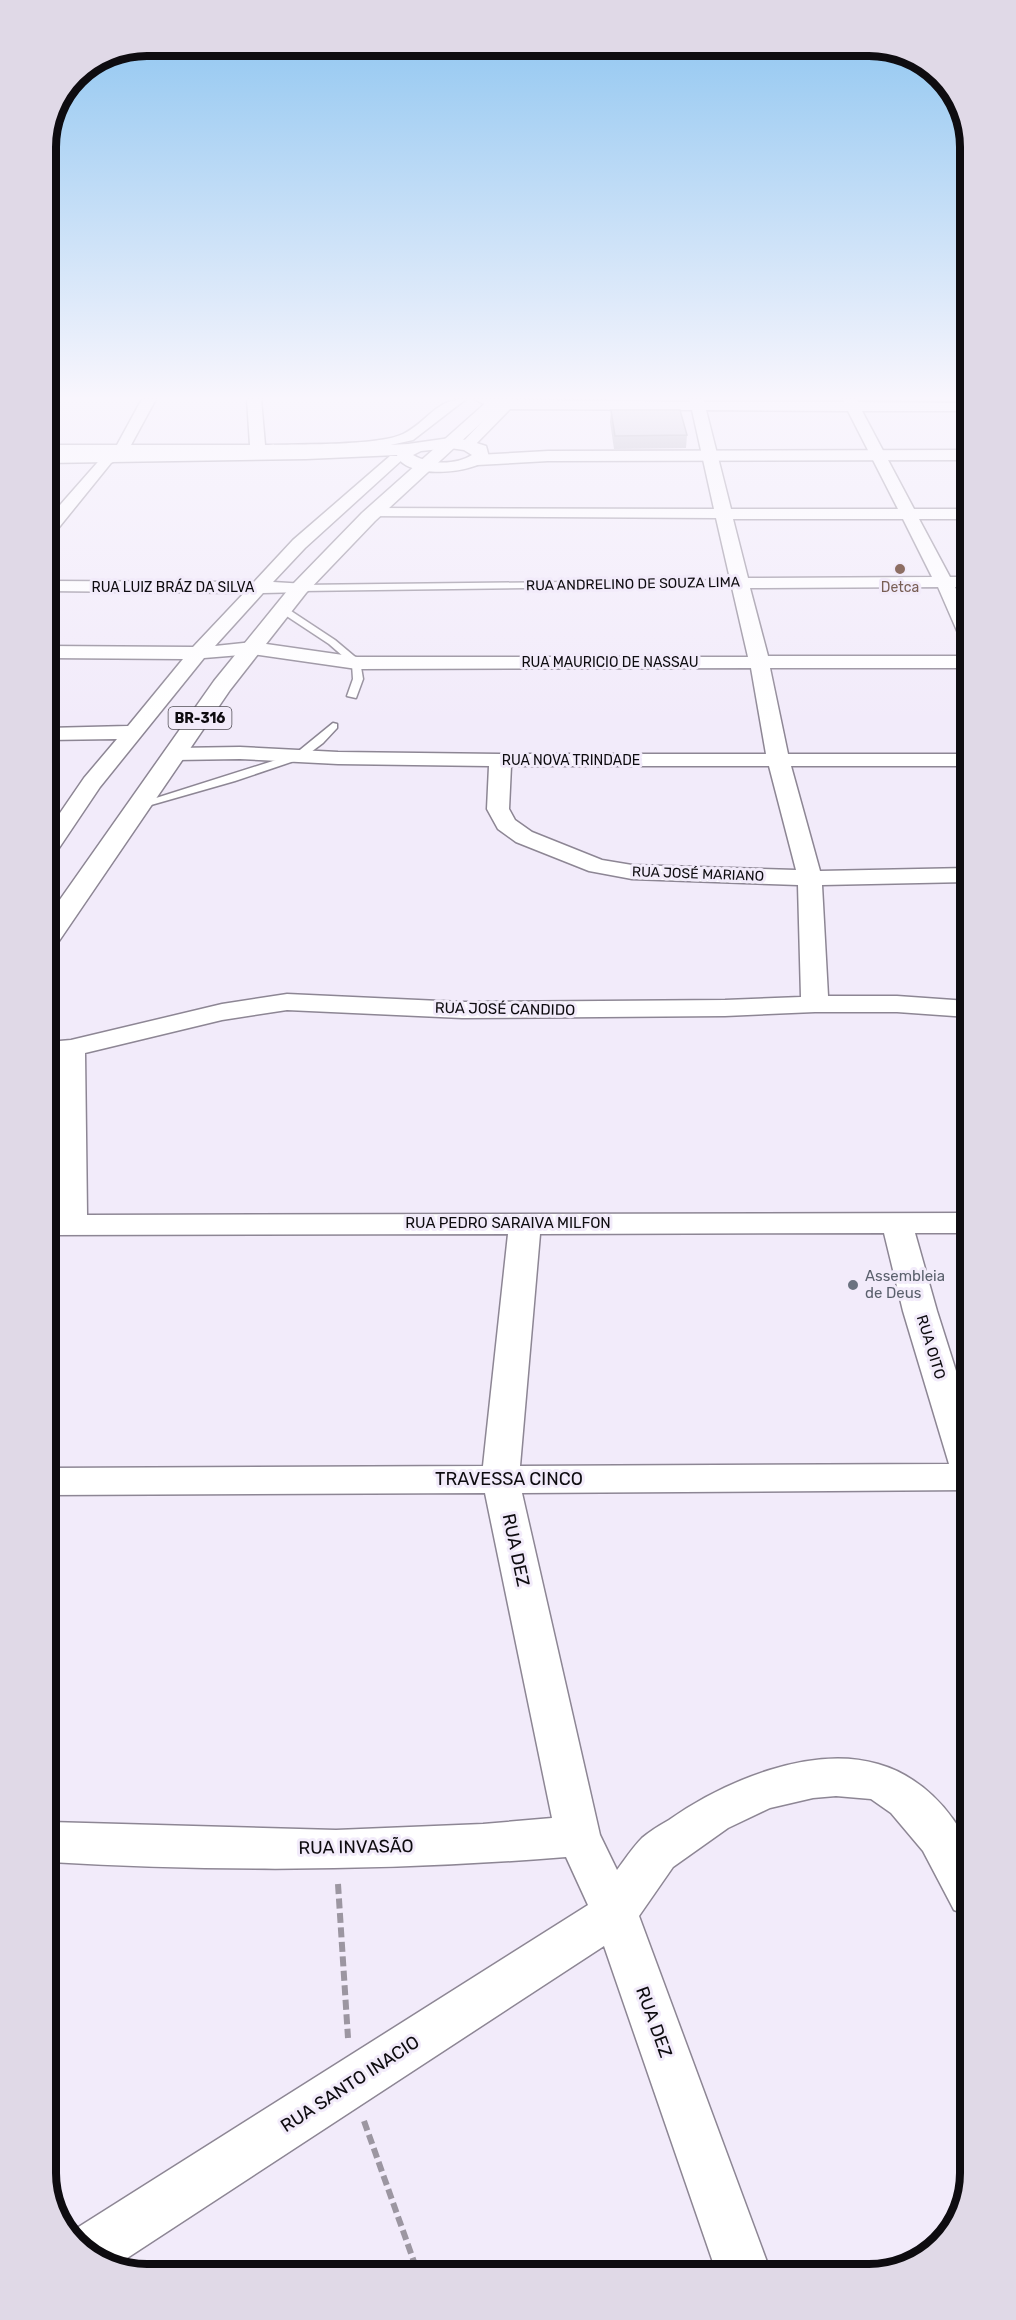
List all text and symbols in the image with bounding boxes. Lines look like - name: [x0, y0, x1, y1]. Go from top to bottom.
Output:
- marker: Detca: [893, 562, 907, 576]
- street label: RUA ANDRELINO DE SOUZA LIMA: [526, 574, 741, 594]
- street label: RUA LUIZ BRÁZ DA SILVA: [92, 578, 255, 596]
- place label: Detca: [881, 579, 919, 596]
- street label: RUA MAURICIO DE NASSAU: [521, 654, 699, 671]
- road number: BR-316: [168, 707, 232, 729]
- street label: RUA NOVA TRINDADE: [502, 752, 640, 769]
- street label: RUA JOSÉ MARIANO: [632, 862, 764, 885]
- street label: RUA JOSÉ CANDIDO: [435, 999, 575, 1019]
- street label: RUA PEDRO SARAIVA MILFON: [405, 1214, 611, 1232]
- place label: Assembleia de Deus: [865, 1267, 945, 1302]
- marker: Assembleia de Deus: [846, 1278, 860, 1292]
- street label: RUA OITO: [913, 1313, 949, 1381]
- street label: TRAVESSA CINCO: [435, 1468, 583, 1490]
- street label: RUA DEZ: [498, 1511, 535, 1589]
- street label: RUA INVASÃO: [298, 1835, 414, 1859]
- street label: RUA DEZ: [631, 1983, 677, 2061]
- street label: RUA SANTO INACIO: [277, 2031, 423, 2137]

